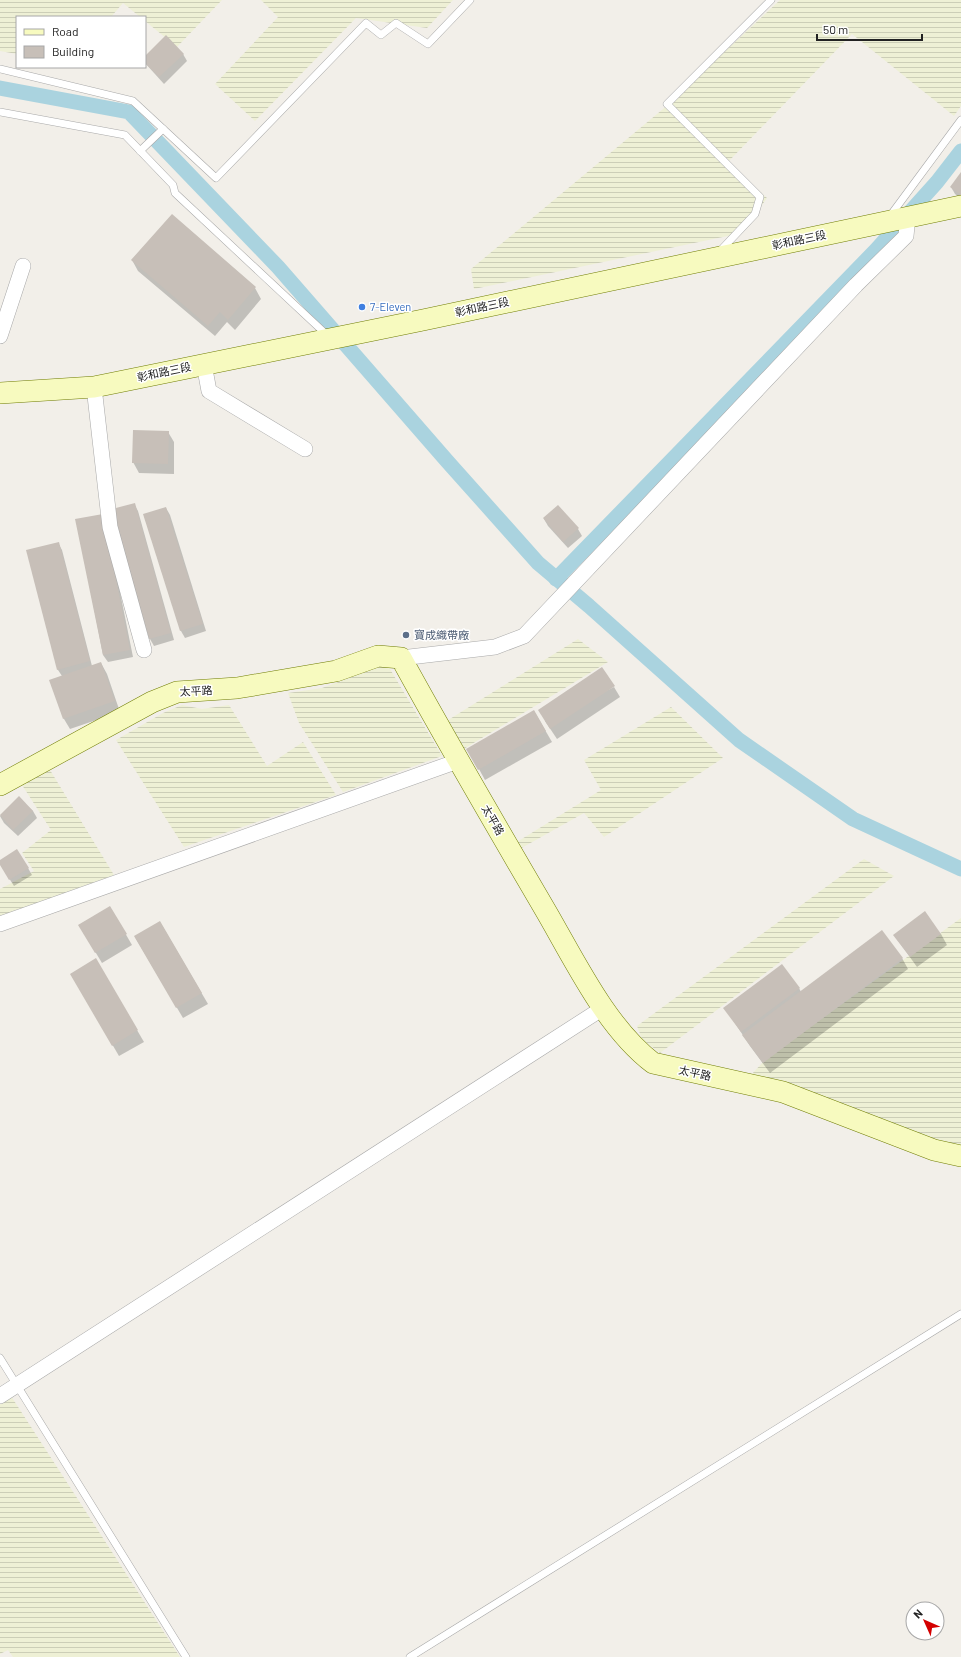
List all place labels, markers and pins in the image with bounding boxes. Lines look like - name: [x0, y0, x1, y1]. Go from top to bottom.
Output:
- place label: 7-Eleven: [370, 300, 411, 313]
- marker: 7-Eleven: [357, 302, 367, 312]
- place label: 寶成織帶廠: [414, 628, 469, 641]
- marker: 寶成織帶廠: [401, 630, 411, 640]

